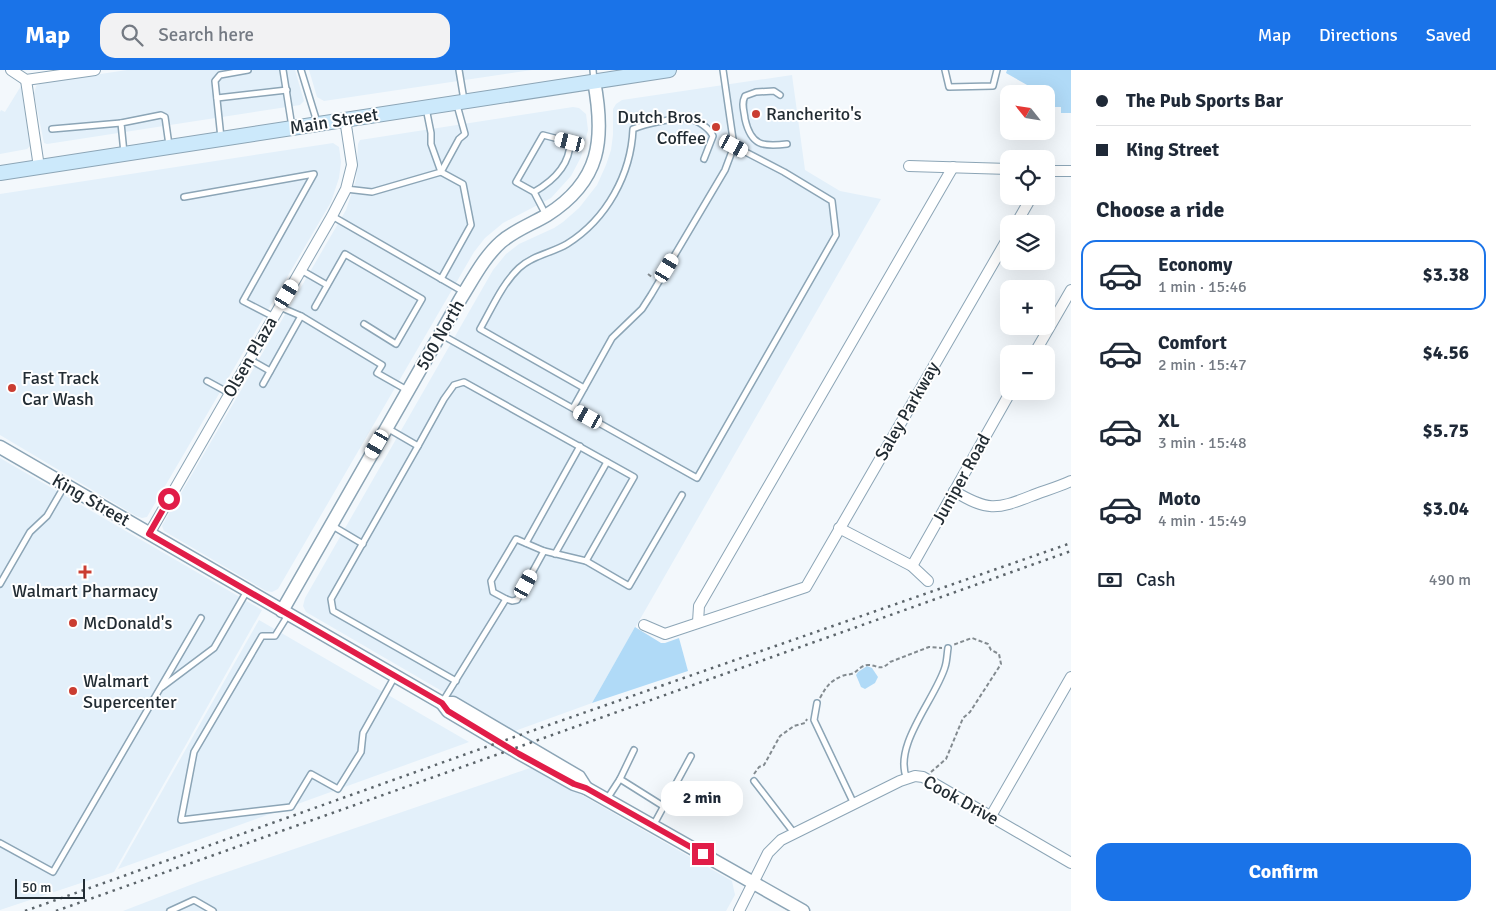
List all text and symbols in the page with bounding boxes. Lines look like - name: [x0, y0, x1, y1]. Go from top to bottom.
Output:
- search box: [100, 13, 450, 58]
- text: Map: [25, 20, 70, 50]
- icon: search: [118, 21, 146, 49]
- text: Search here: [158, 23, 254, 47]
- text: Map: [1258, 24, 1291, 46]
- text: Directions: [1319, 24, 1398, 46]
- text: Saved: [1426, 24, 1471, 46]
- north arrow: [1000, 85, 1055, 140]
- map controls: [1000, 85, 1055, 400]
- text: The Pub Sports Bar: [1126, 89, 1283, 113]
- street label: Main Street: [288, 103, 380, 139]
- place label: Rancherito's: [766, 103, 862, 125]
- place label: Dutch Bros. Coffee: [617, 106, 706, 149]
- marker: Rancherito's: [750, 108, 762, 120]
- marker: Dutch Bros. Coffee: [710, 121, 722, 133]
- car: [553, 131, 586, 153]
- car: [717, 132, 750, 160]
- text: King Street: [1126, 138, 1219, 162]
- button: locate: [1000, 150, 1055, 205]
- text: Choose a ride: [1096, 196, 1224, 223]
- button: layers: [1000, 215, 1055, 270]
- car: [652, 251, 681, 285]
- icon: car: [1098, 253, 1143, 298]
- text: Economy: [1158, 253, 1232, 277]
- text: $3.38: [1423, 263, 1469, 287]
- car: [272, 277, 301, 311]
- text: 1 min · 15:46: [1158, 277, 1247, 297]
- button: +: [1000, 280, 1055, 335]
- street label: 500 North: [411, 296, 469, 374]
- street label: Olsen Plaza: [218, 313, 282, 401]
- icon: car: [1098, 331, 1143, 376]
- text: Comfort: [1158, 331, 1227, 355]
- text: $4.56: [1423, 341, 1469, 365]
- button: −: [1000, 345, 1055, 400]
- text: 2 min · 15:47: [1158, 355, 1247, 375]
- street label: Saley Parkway: [870, 357, 944, 464]
- place label: Fast Track Car Wash: [22, 367, 99, 410]
- marker: Fast Track Car Wash: [6, 382, 18, 394]
- car: [571, 403, 604, 431]
- icon: car: [1098, 409, 1143, 454]
- text: XL: [1158, 409, 1180, 433]
- text: $5.75: [1423, 419, 1469, 443]
- car: [363, 427, 390, 461]
- street label: Juniper Road: [927, 430, 995, 528]
- text: 3 min · 15:48: [1158, 433, 1247, 453]
- street label: King Street: [48, 469, 134, 531]
- icon: car: [1098, 487, 1143, 532]
- text: Moto: [1158, 487, 1201, 511]
- route start: [158, 488, 180, 510]
- text: $3.04: [1423, 497, 1469, 521]
- text: 4 min · 15:49: [1158, 511, 1247, 531]
- marker: Walmart Pharmacy: [79, 566, 91, 578]
- icon: cash: [1096, 566, 1124, 594]
- car: [512, 567, 539, 601]
- text: Cash: [1136, 568, 1176, 592]
- text: 490 m: [1429, 570, 1471, 590]
- place label: Walmart Pharmacy: [12, 580, 159, 602]
- place label: McDonald's: [83, 612, 172, 634]
- marker: McDonald's: [67, 617, 79, 629]
- place label: Walmart Supercenter: [83, 670, 177, 713]
- marker: Walmart Supercenter: [67, 685, 79, 697]
- street label: Cook Drive: [920, 770, 1002, 830]
- callout: 2 min: [662, 782, 744, 816]
- text: 2 min: [683, 788, 721, 808]
- route end: [692, 843, 714, 865]
- button: Confirm: [1096, 843, 1471, 901]
- scale bar: [15, 876, 85, 899]
- text: 50 m: [22, 879, 51, 896]

